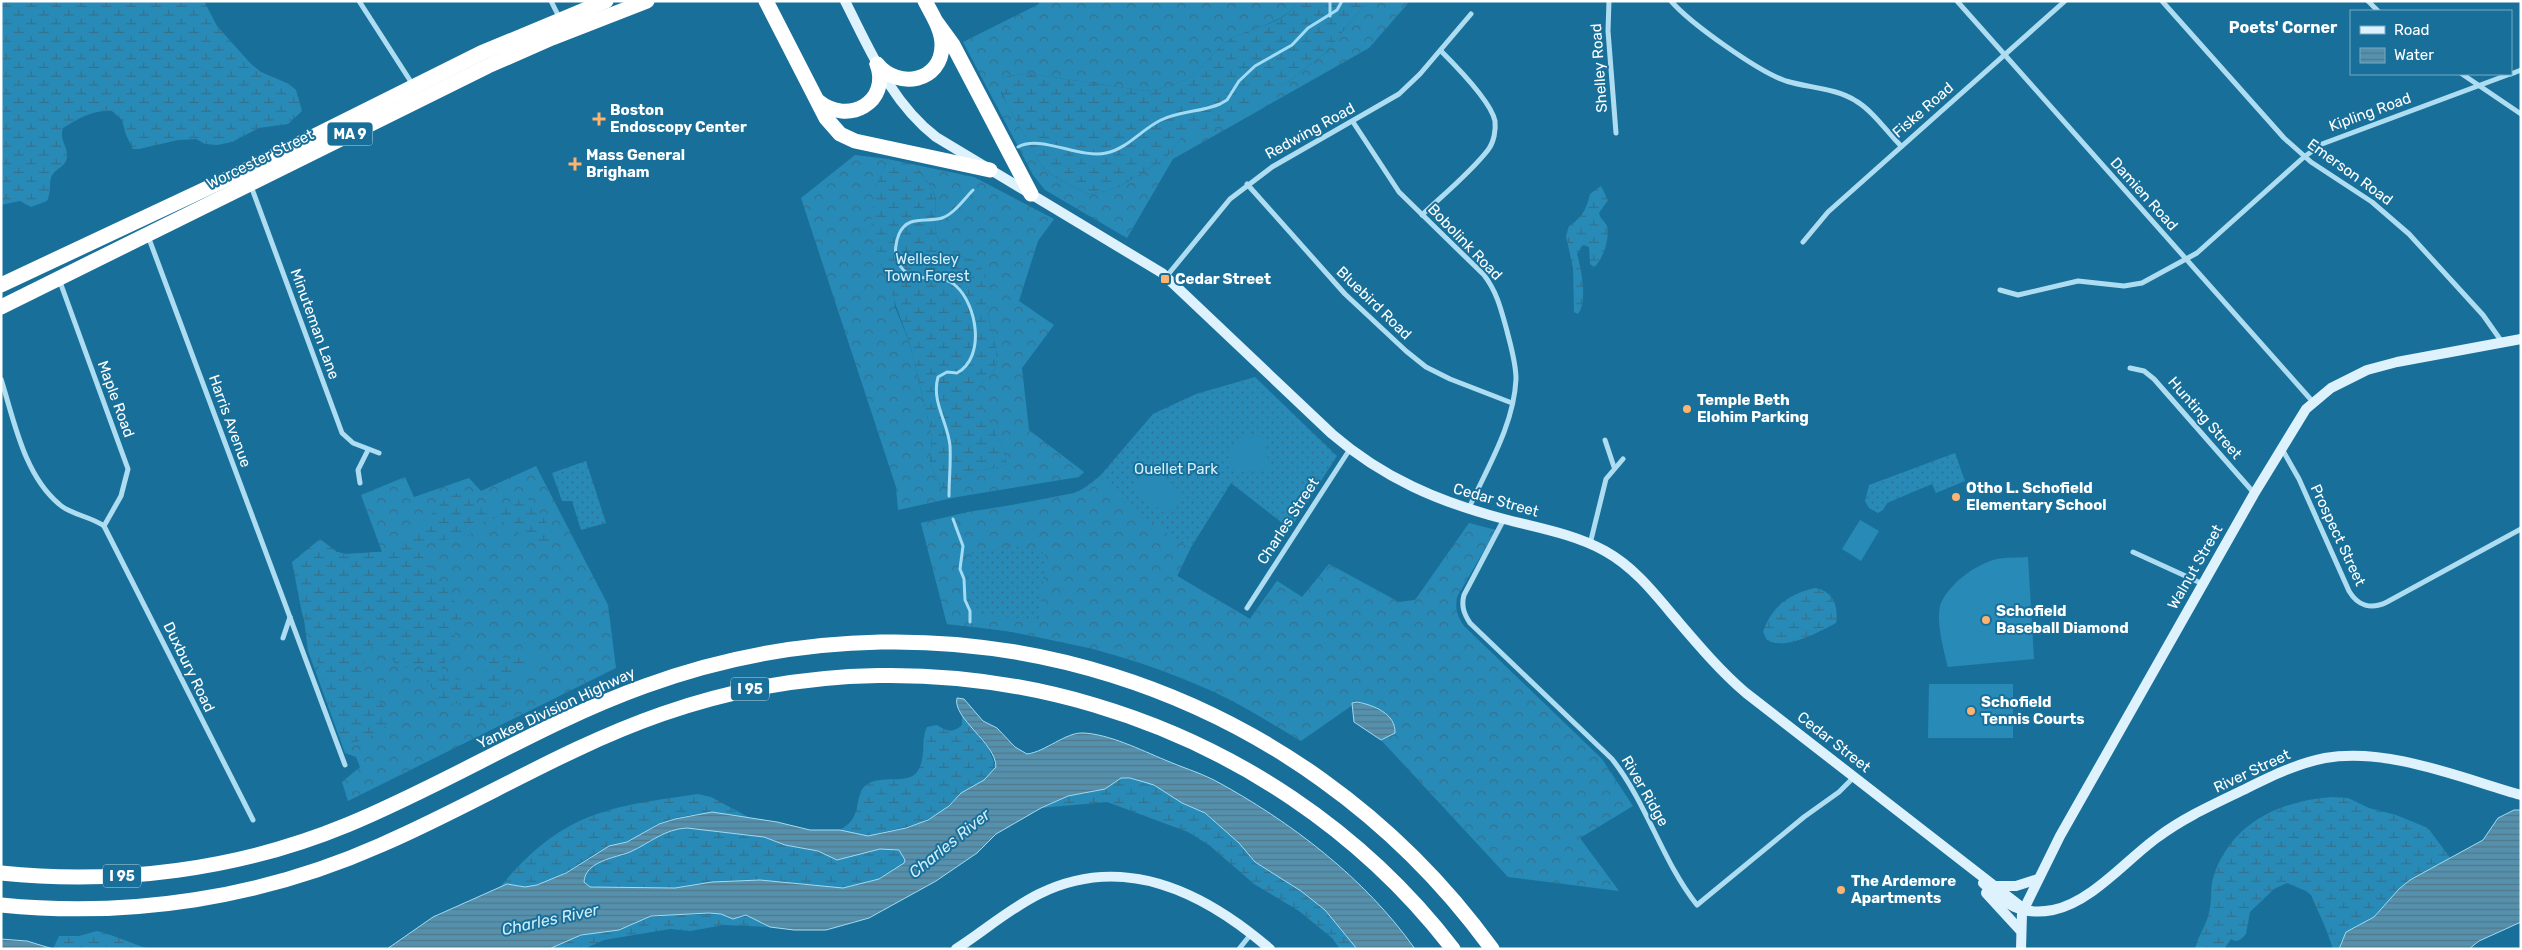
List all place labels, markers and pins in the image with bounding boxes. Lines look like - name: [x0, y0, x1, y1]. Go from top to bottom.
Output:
- place label: Boston Endoscopy Center: [610, 101, 747, 136]
- marker: Boston Endoscopy Center: [592, 112, 606, 126]
- place label: Mass General Brigham: [586, 146, 685, 181]
- marker: Mass General Brigham: [568, 157, 582, 171]
- place label: Cedar Street: [1175, 270, 1271, 288]
- marker: Cedar Street: [1159, 273, 1171, 285]
- place label: Temple Beth Elohim Parking: [1697, 391, 1809, 426]
- marker: Temple Beth Elohim Parking: [1681, 403, 1693, 415]
- place label: Otho L. Schofield Elementary School: [1966, 479, 2107, 514]
- marker: Otho L. Schofield Elementary School: [1950, 491, 1962, 503]
- place label: Schofield Baseball Diamond: [1996, 602, 2129, 637]
- marker: Schofield Baseball Diamond: [1980, 614, 1992, 626]
- place label: Schofield Tennis Courts: [1981, 693, 2085, 728]
- marker: Schofield Tennis Courts: [1965, 705, 1977, 717]
- place label: The Ardemore Apartments: [1851, 872, 1956, 907]
- marker: The Ardemore Apartments: [1835, 884, 1847, 896]

